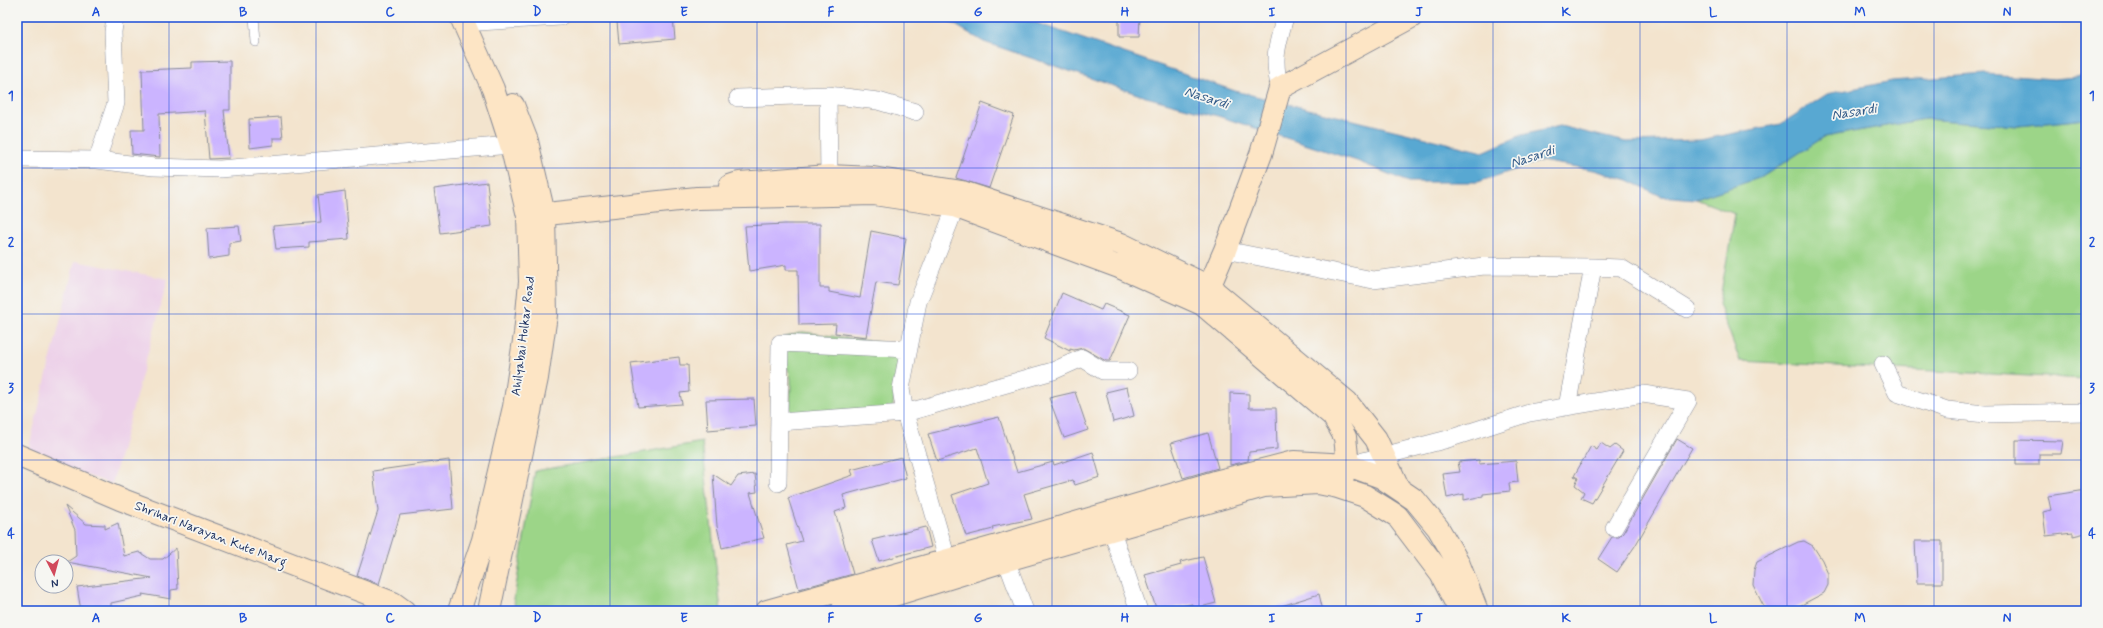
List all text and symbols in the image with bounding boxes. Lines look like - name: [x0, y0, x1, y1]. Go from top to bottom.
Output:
- text: A: [92, 4, 100, 21]
- text: B: [239, 4, 248, 21]
- text: C: [385, 4, 395, 21]
- text: D: [533, 4, 542, 21]
- text: E: [680, 4, 688, 21]
- text: F: [828, 4, 835, 21]
- text: G: [974, 4, 983, 21]
- text: H: [1121, 4, 1130, 21]
- text: I: [1269, 4, 1276, 21]
- text: J: [1415, 4, 1423, 21]
- text: K: [1561, 4, 1571, 21]
- text: L: [1709, 4, 1718, 21]
- text: M: [1854, 4, 1866, 21]
- text: N: [2003, 4, 2012, 21]
- water label: Nasardi: [1182, 82, 1233, 114]
- text: 1: [8, 88, 14, 105]
- text: 1: [2089, 88, 2095, 105]
- water label: Nasardi: [1830, 99, 1880, 124]
- water label: Nasardi: [1508, 141, 1558, 173]
- text: 2: [8, 234, 15, 251]
- text: 2: [2089, 234, 2096, 251]
- street label: Ahilyabai Holkar Road: [508, 275, 539, 397]
- text: 3: [8, 380, 14, 397]
- text: 3: [2089, 380, 2095, 397]
- street label: Shrihari Narayan Kute Marg: [131, 498, 289, 573]
- text: 4: [7, 526, 15, 543]
- text: 4: [2088, 526, 2096, 543]
- north arrow: [34, 554, 74, 594]
- text: N: [51, 576, 59, 590]
- text: A: [92, 610, 100, 627]
- text: B: [239, 610, 248, 627]
- text: C: [385, 610, 395, 627]
- text: D: [533, 610, 542, 627]
- text: E: [680, 610, 688, 627]
- text: F: [828, 610, 835, 627]
- text: G: [974, 610, 983, 627]
- text: H: [1121, 610, 1130, 627]
- text: I: [1269, 610, 1276, 627]
- text: J: [1415, 610, 1423, 627]
- text: K: [1561, 610, 1571, 627]
- text: L: [1709, 610, 1718, 627]
- text: M: [1854, 610, 1866, 627]
- text: N: [2003, 610, 2012, 627]

